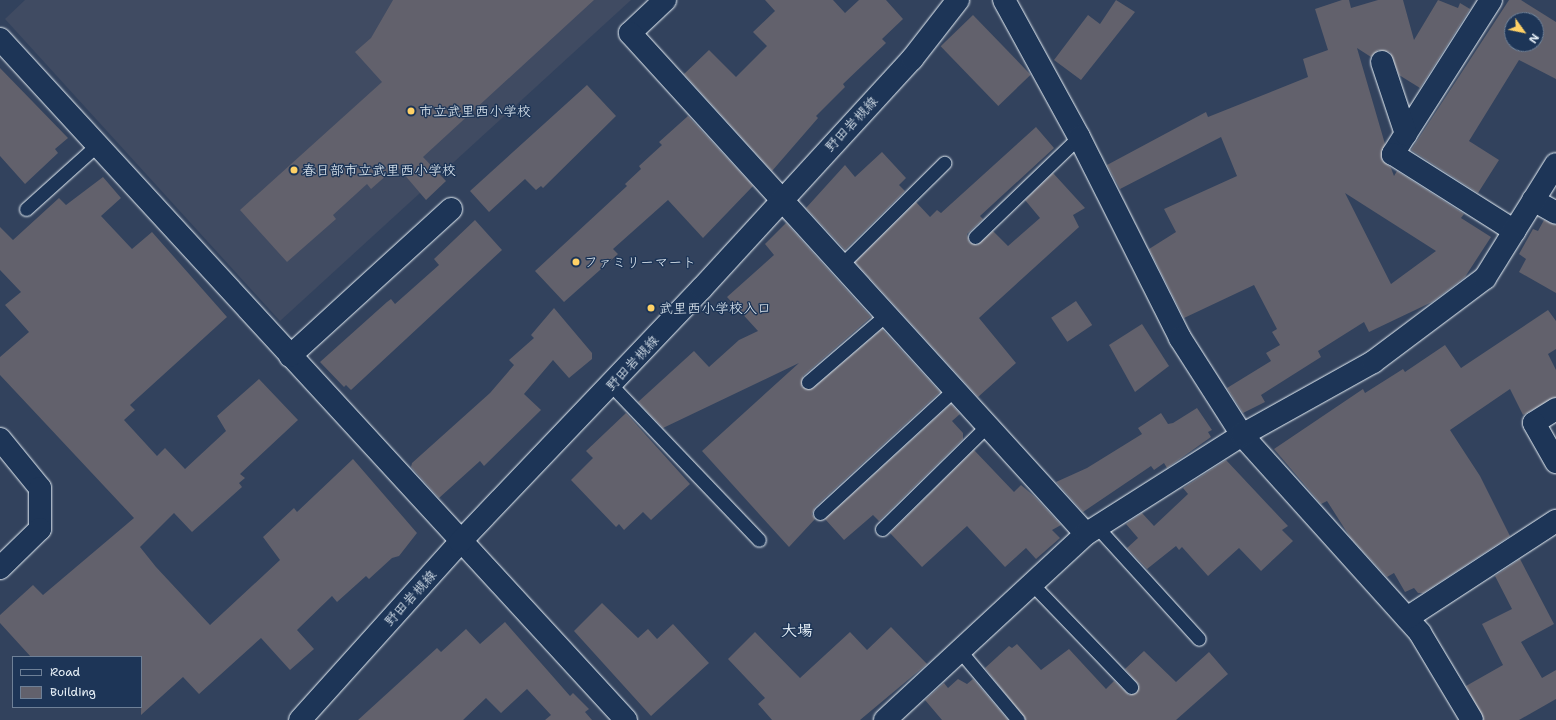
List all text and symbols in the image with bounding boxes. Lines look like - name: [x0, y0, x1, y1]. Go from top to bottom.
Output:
- north arrow: [1504, 12, 1544, 52]
- text: N: [1525, 31, 1542, 46]
- street label: 野田岩槻線: [821, 93, 881, 155]
- place label: 市立武里西小学校: [419, 103, 531, 119]
- marker: 市立武里西小学校: [406, 106, 416, 116]
- place label: 春日部市立武里西小学校: [302, 162, 456, 178]
- marker: 春日部市立武里西小学校: [289, 165, 299, 175]
- place label: ファミリーマート: [584, 254, 696, 270]
- marker: ファミリーマート: [571, 257, 581, 267]
- place label: 武里西小学校入口: [659, 300, 771, 316]
- marker: 武里西小学校入口: [646, 303, 656, 313]
- street label: 野田岩槻線: [602, 332, 662, 394]
- street label: 野田岩槻線: [380, 566, 440, 630]
- district label: 大場: [781, 621, 813, 641]
- legend: [12, 656, 142, 708]
- text: Road: [50, 664, 80, 680]
- text: Building: [50, 684, 96, 700]

